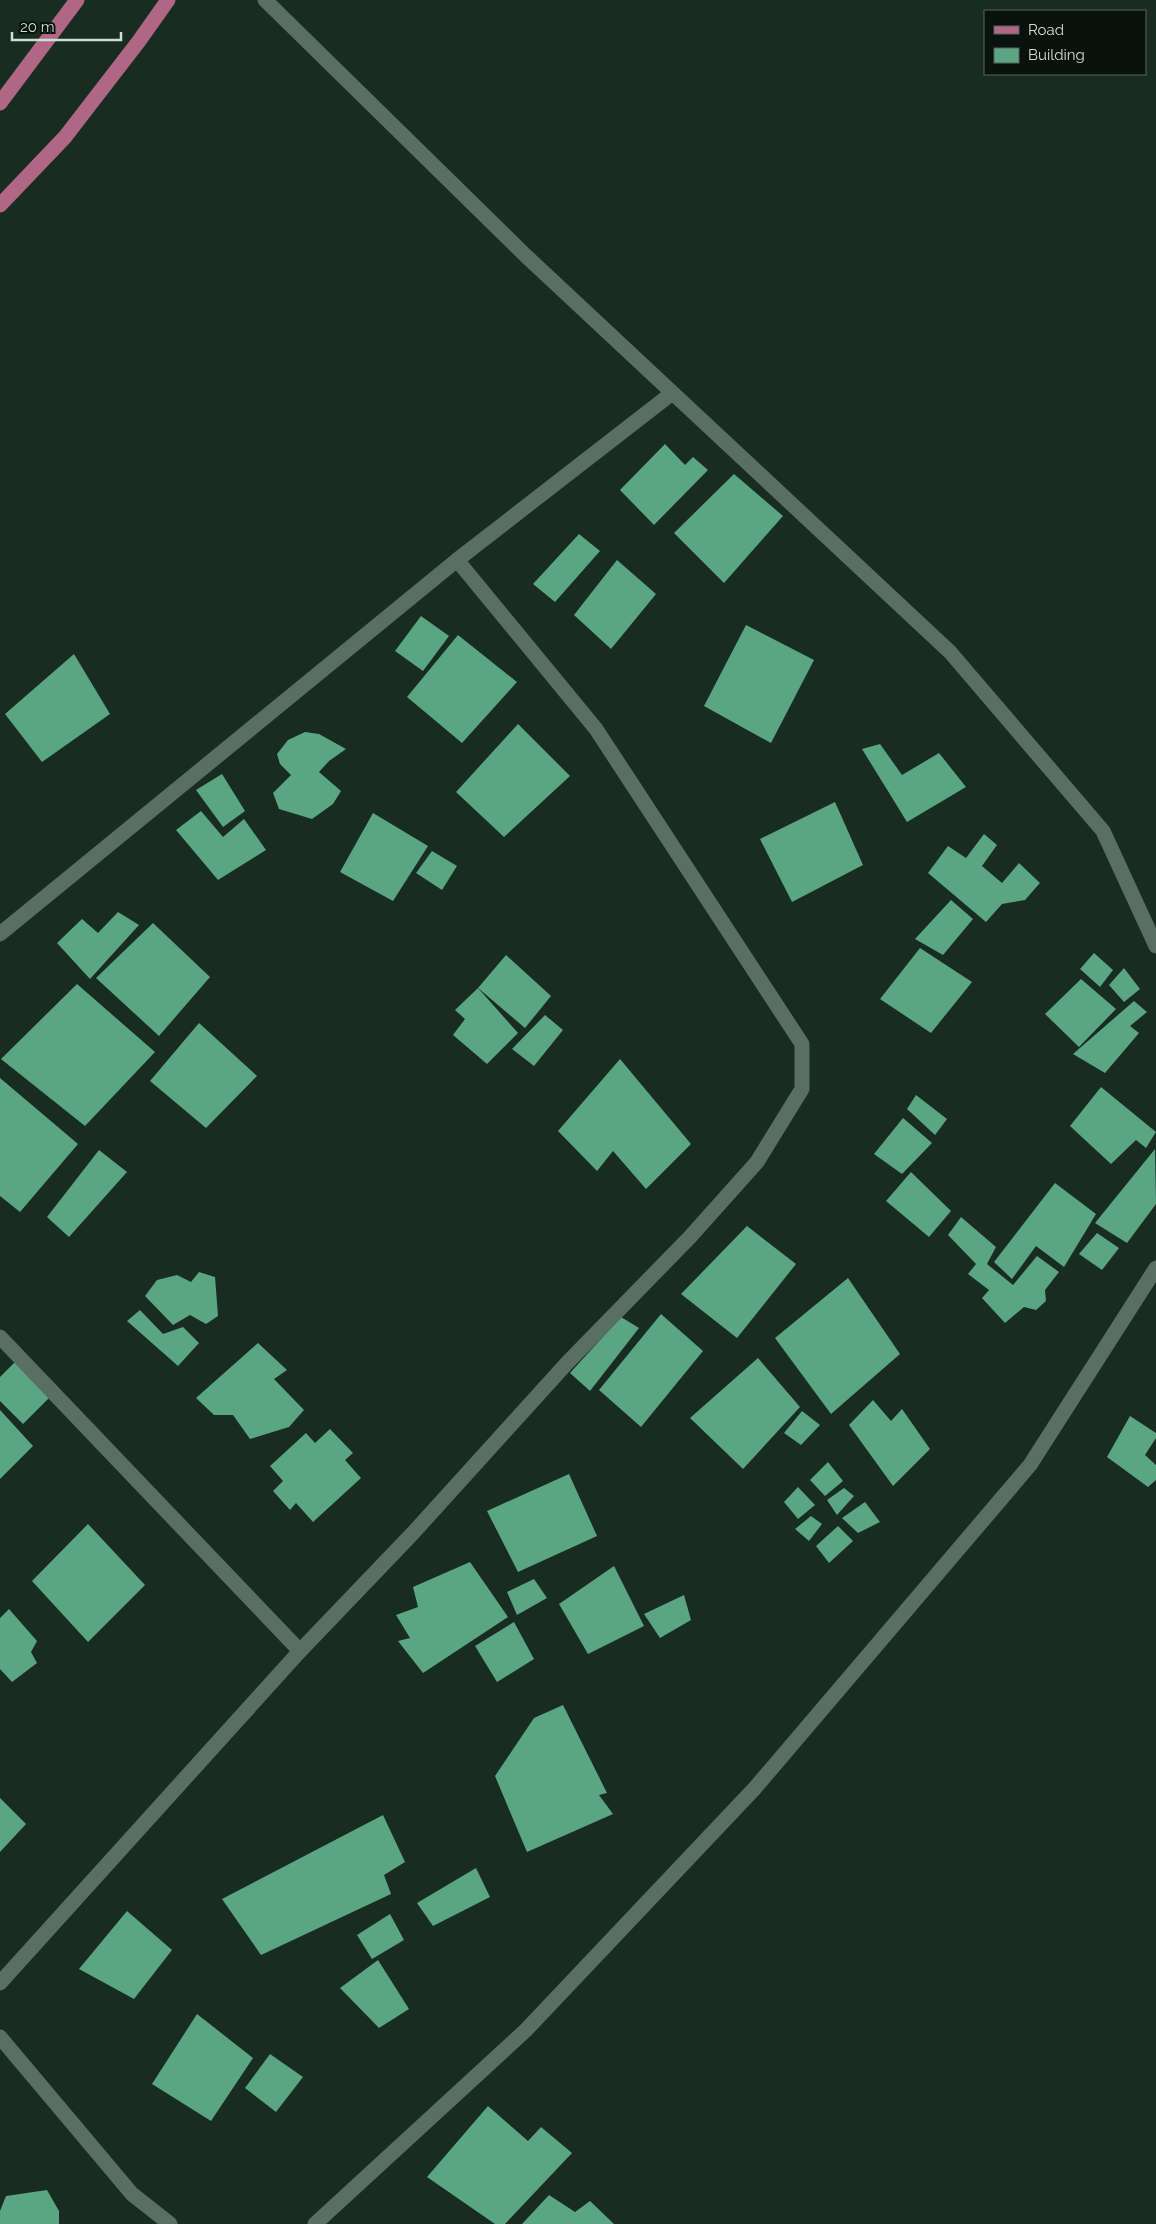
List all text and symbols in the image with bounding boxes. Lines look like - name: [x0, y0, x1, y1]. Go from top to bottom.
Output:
- scale bar: [12, 10, 121, 42]
- legend: [984, 10, 1146, 75]
- text: 20 m: [20, 18, 55, 36]
- text: Road: [1028, 21, 1064, 39]
- text: Building: [1028, 46, 1085, 64]

